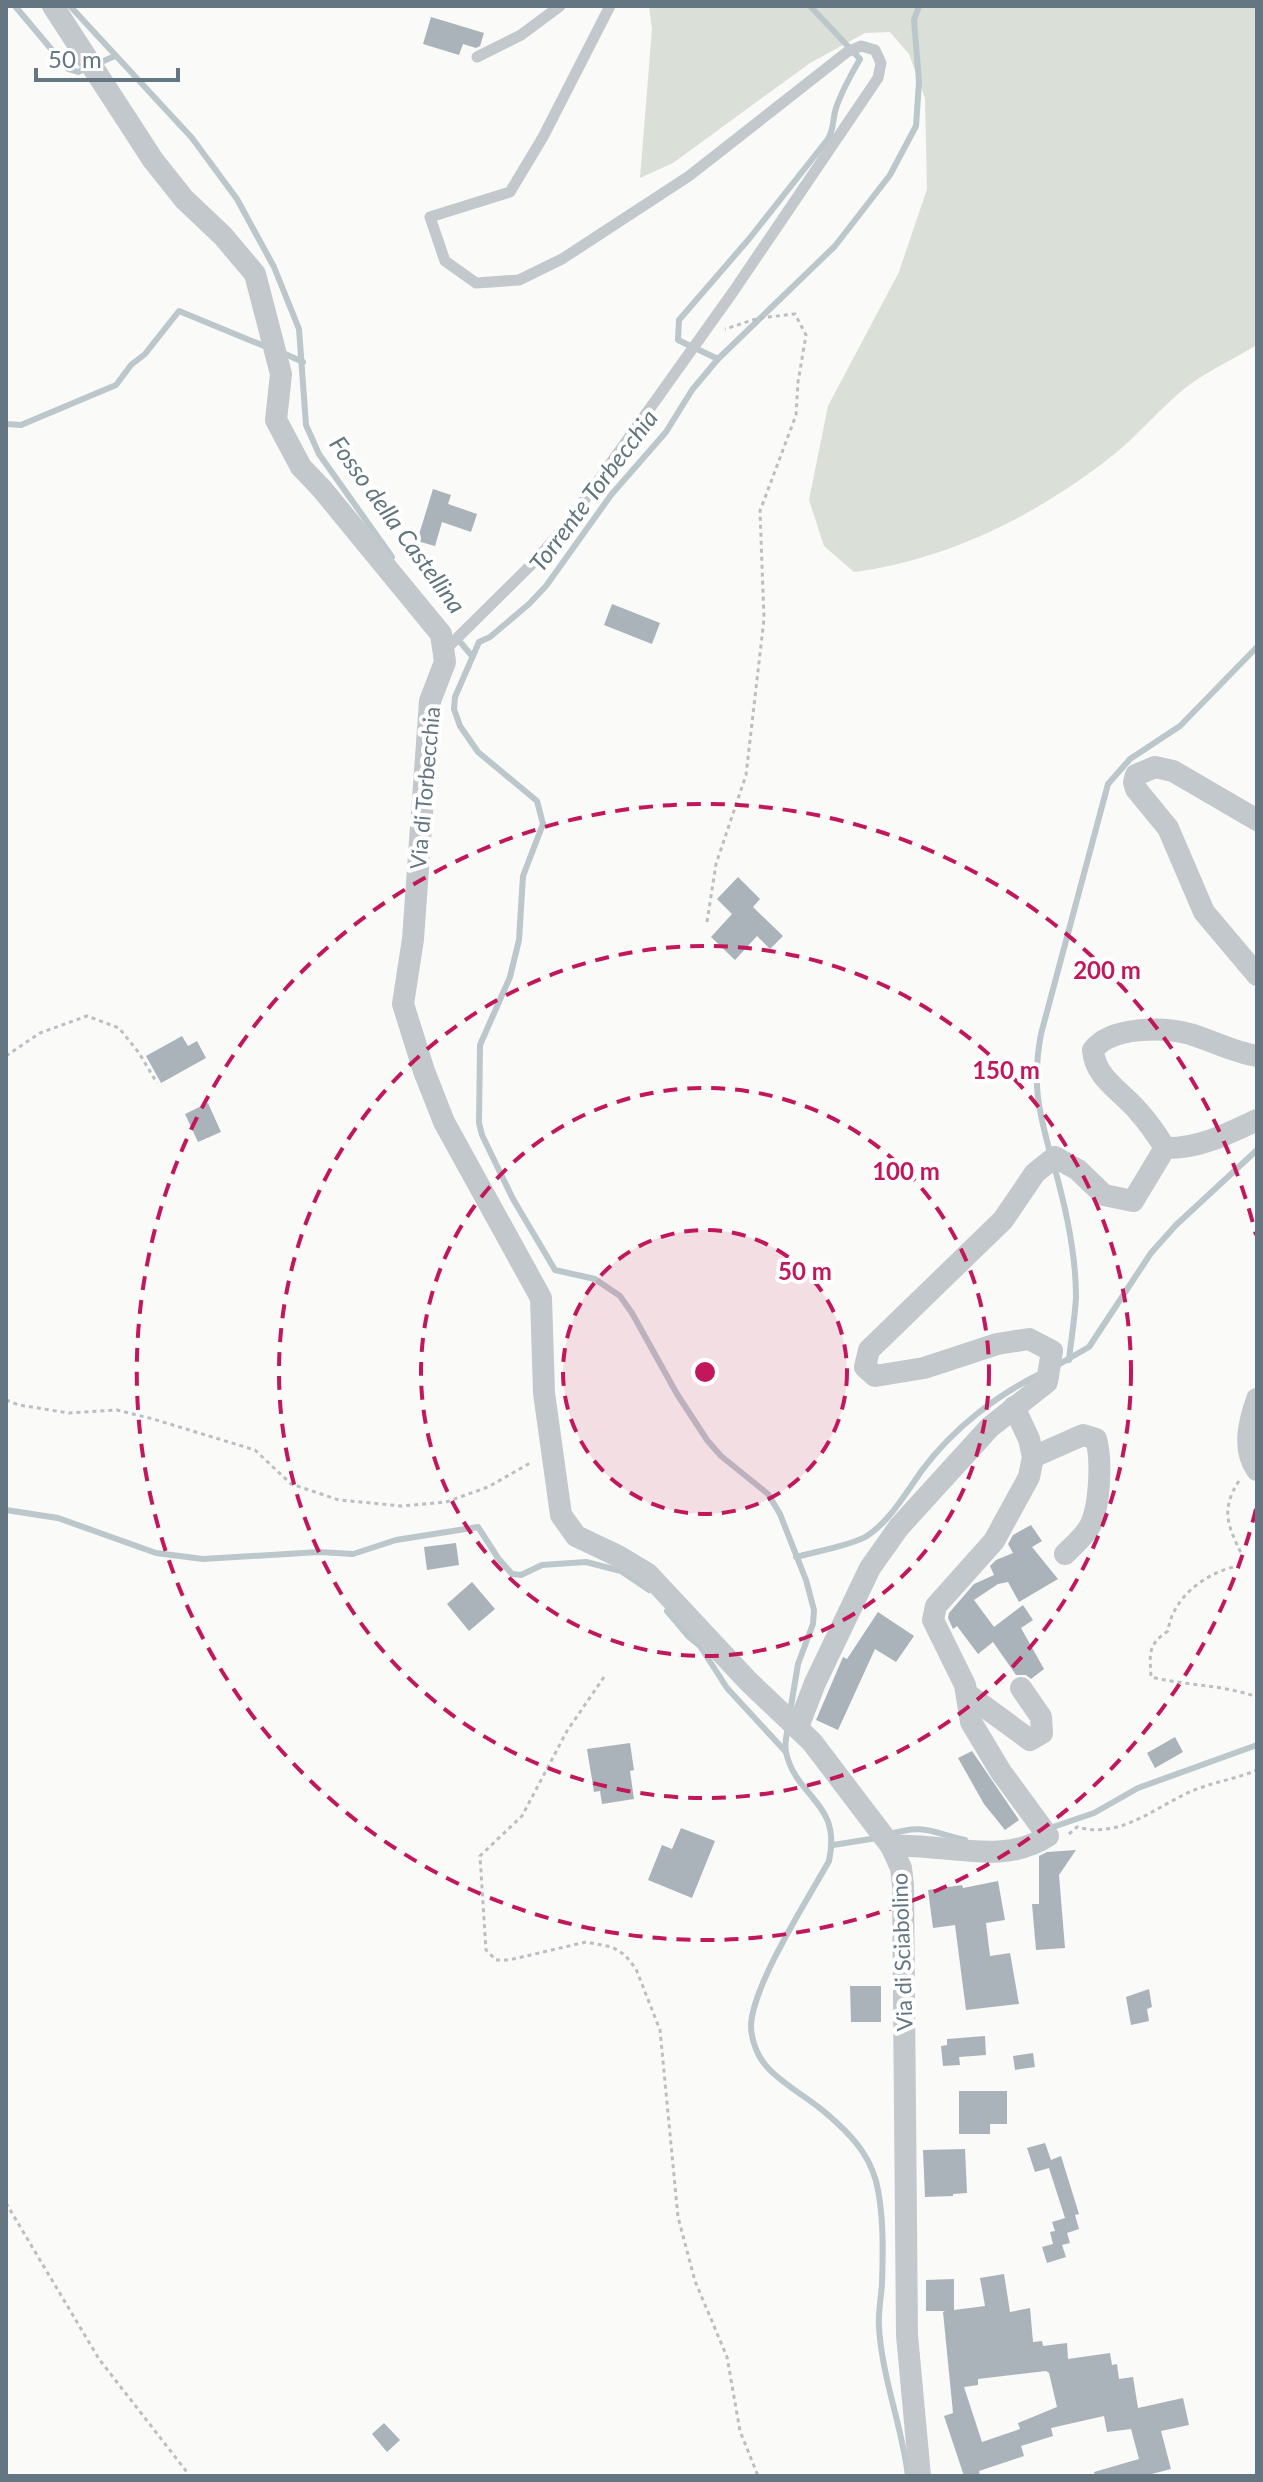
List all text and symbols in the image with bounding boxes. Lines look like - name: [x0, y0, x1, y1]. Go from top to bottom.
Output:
- scale bar: [36, 32, 178, 82]
- text: 50 m: [48, 44, 102, 73]
- water label: Torrente Torbecchia: [523, 404, 663, 577]
- water label: Fosso della Castellina: [324, 430, 472, 618]
- street label: Via di Torbecchia: [404, 705, 445, 870]
- text: 200 m: [1073, 955, 1141, 984]
- text: 150 m: [972, 1055, 1040, 1084]
- text: 100 m: [872, 1156, 940, 1185]
- text: 50 m: [778, 1256, 832, 1285]
- centre of rings: [691, 1358, 719, 1386]
- street label: Via di Sciabolino: [885, 1872, 918, 2032]

